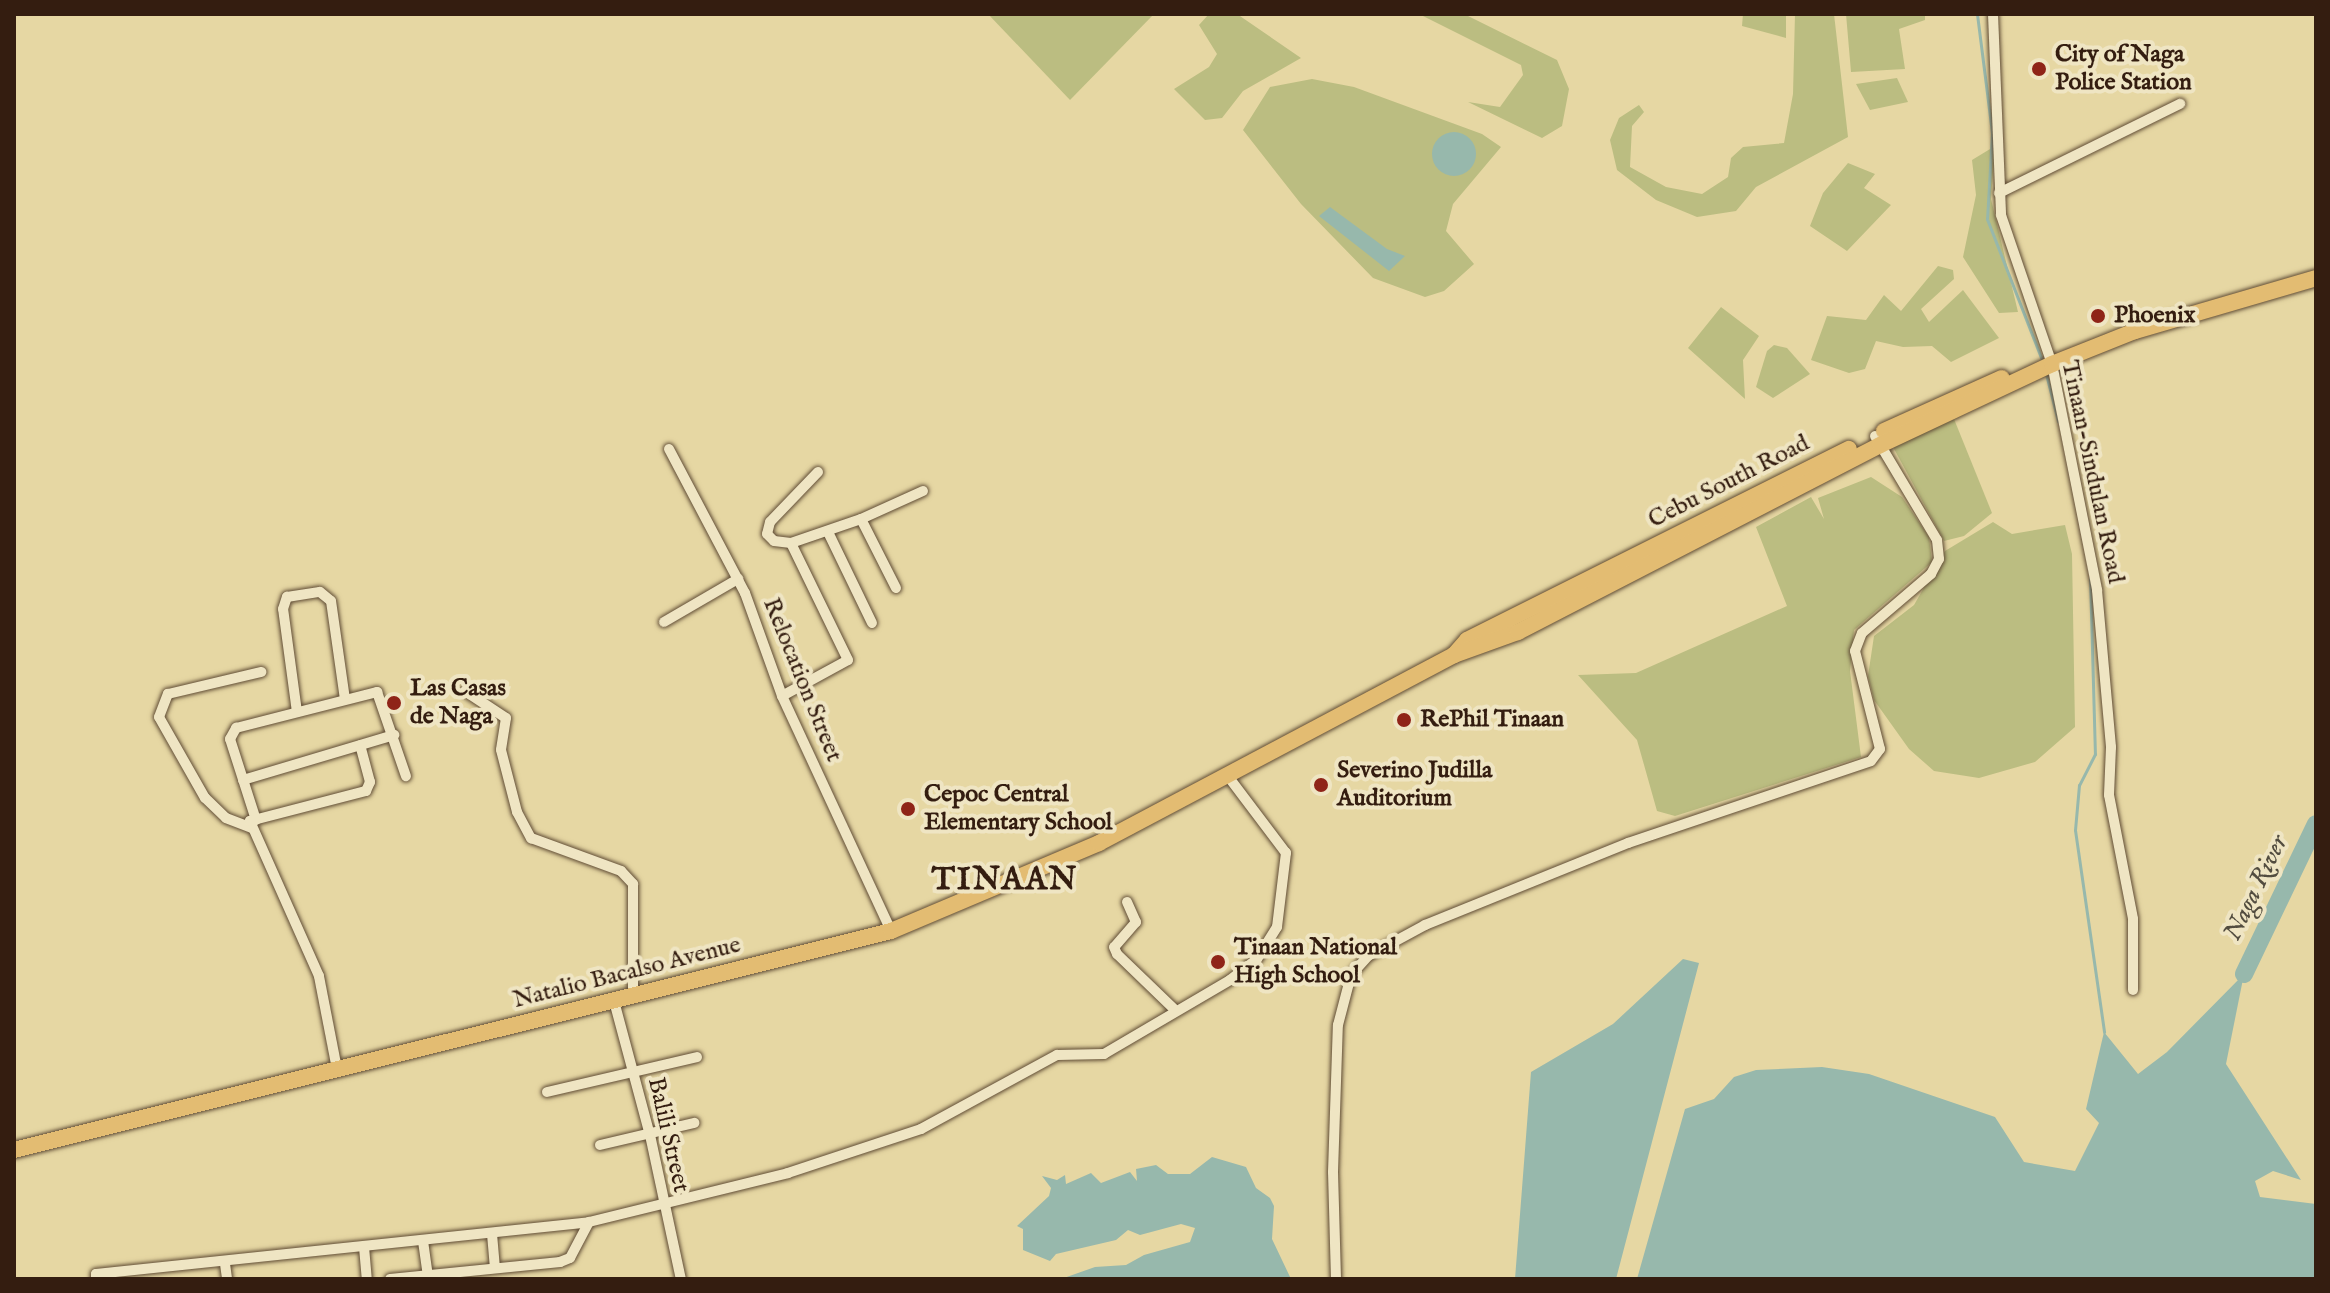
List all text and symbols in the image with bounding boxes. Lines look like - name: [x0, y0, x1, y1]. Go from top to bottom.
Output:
- place label: City of Naga Police Station: [2055, 41, 2192, 97]
- marker: City of Naga Police Station: [2030, 60, 2048, 78]
- place label: Phoenix: [2114, 302, 2195, 330]
- marker: Phoenix: [2089, 307, 2107, 325]
- street label: Tinaan-Sindulan Road: [2054, 358, 2130, 586]
- street label: Cebu South Road: [1644, 429, 1814, 535]
- street label: Relocation Street: [756, 594, 848, 766]
- place label: Las Casas de Naga: [410, 675, 506, 731]
- marker: Las Casas de Naga: [385, 694, 403, 712]
- place label: RePhil Tinaan: [1420, 706, 1564, 734]
- marker: RePhil Tinaan: [1395, 711, 1413, 729]
- place label: Severino Judilla Auditorium: [1337, 757, 1492, 813]
- marker: Severino Judilla Auditorium: [1312, 776, 1330, 794]
- place label: Cepoc Central Elementary School: [924, 781, 1112, 837]
- marker: Cepoc Central Elementary School: [899, 800, 917, 818]
- water label: Naga River: [2217, 830, 2295, 946]
- district label: TINAAN: [931, 862, 1079, 900]
- street label: Natalio Bacalso Avenue: [510, 931, 744, 1015]
- place label: Tinaan National High School: [1234, 934, 1397, 990]
- marker: Tinaan National High School: [1209, 953, 1227, 971]
- street label: Balili Street: [641, 1075, 695, 1195]

